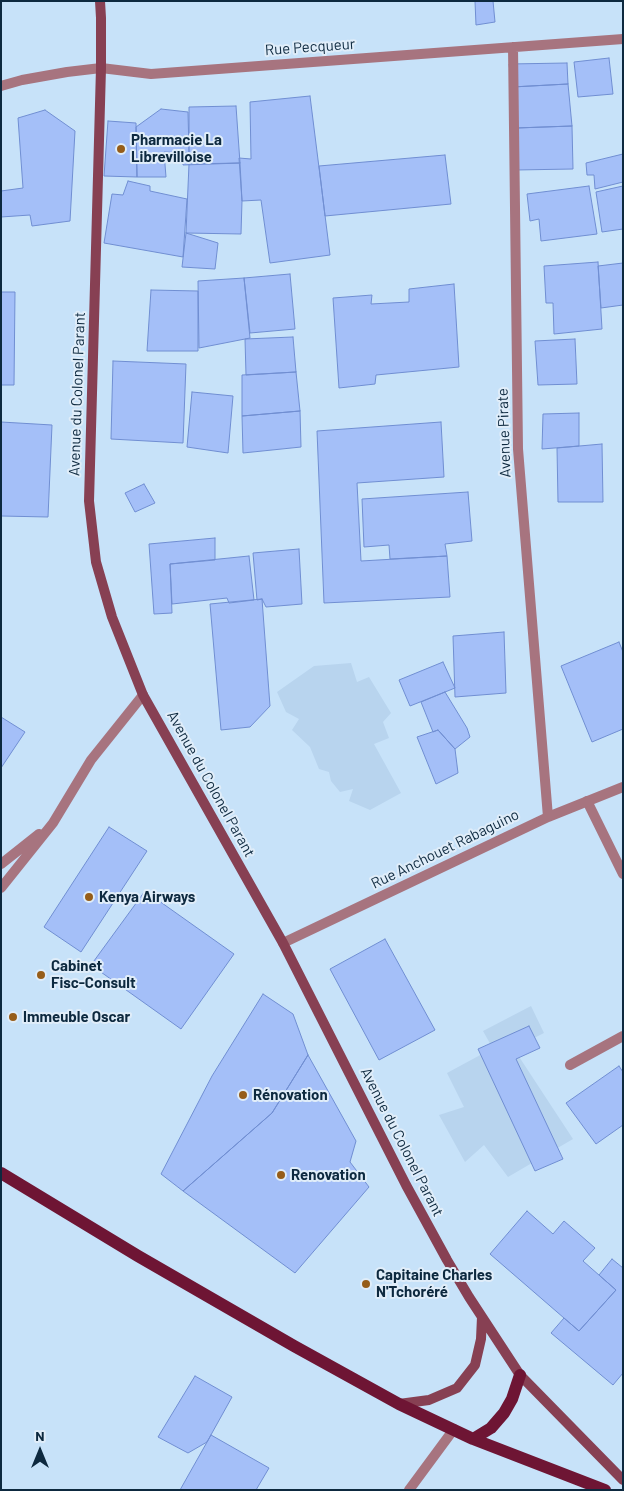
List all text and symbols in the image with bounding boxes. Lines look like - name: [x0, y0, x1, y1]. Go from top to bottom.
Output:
- street label: Rue Pecqueur: [264, 35, 356, 59]
- place label: Pharmacie La Librevilloise: [131, 131, 222, 166]
- marker: Pharmacie La Librevilloise: [115, 143, 127, 155]
- street label: Avenue du Colonel Parant: [65, 312, 89, 476]
- street label: Avenue Pirate: [493, 388, 515, 478]
- street label: Avenue du Colonel Parant: [163, 708, 259, 860]
- street label: Rue Anchouet Rabaguino: [368, 805, 522, 893]
- place label: Kenya Airways: [99, 888, 195, 906]
- marker: Kenya Airways: [83, 891, 95, 903]
- place label: Cabinet Fisc-Consult: [51, 957, 136, 992]
- marker: Cabinet Fisc-Consult: [35, 969, 47, 981]
- place label: Immeuble Oscar: [23, 1008, 130, 1026]
- marker: Immeuble Oscar: [7, 1011, 19, 1023]
- street label: Avenue du Colonel Parant: [357, 1065, 447, 1219]
- place label: Rénovation: [253, 1086, 328, 1104]
- marker: Rénovation: [237, 1089, 249, 1101]
- place label: Renovation: [291, 1166, 366, 1184]
- marker: Renovation: [275, 1169, 287, 1181]
- place label: Capitaine Charles N'Tchoréré: [376, 1266, 492, 1301]
- marker: Capitaine Charles N'Tchoréré: [360, 1278, 372, 1290]
- north arrow: [15, 1426, 65, 1476]
- text: N: [35, 1427, 45, 1444]

